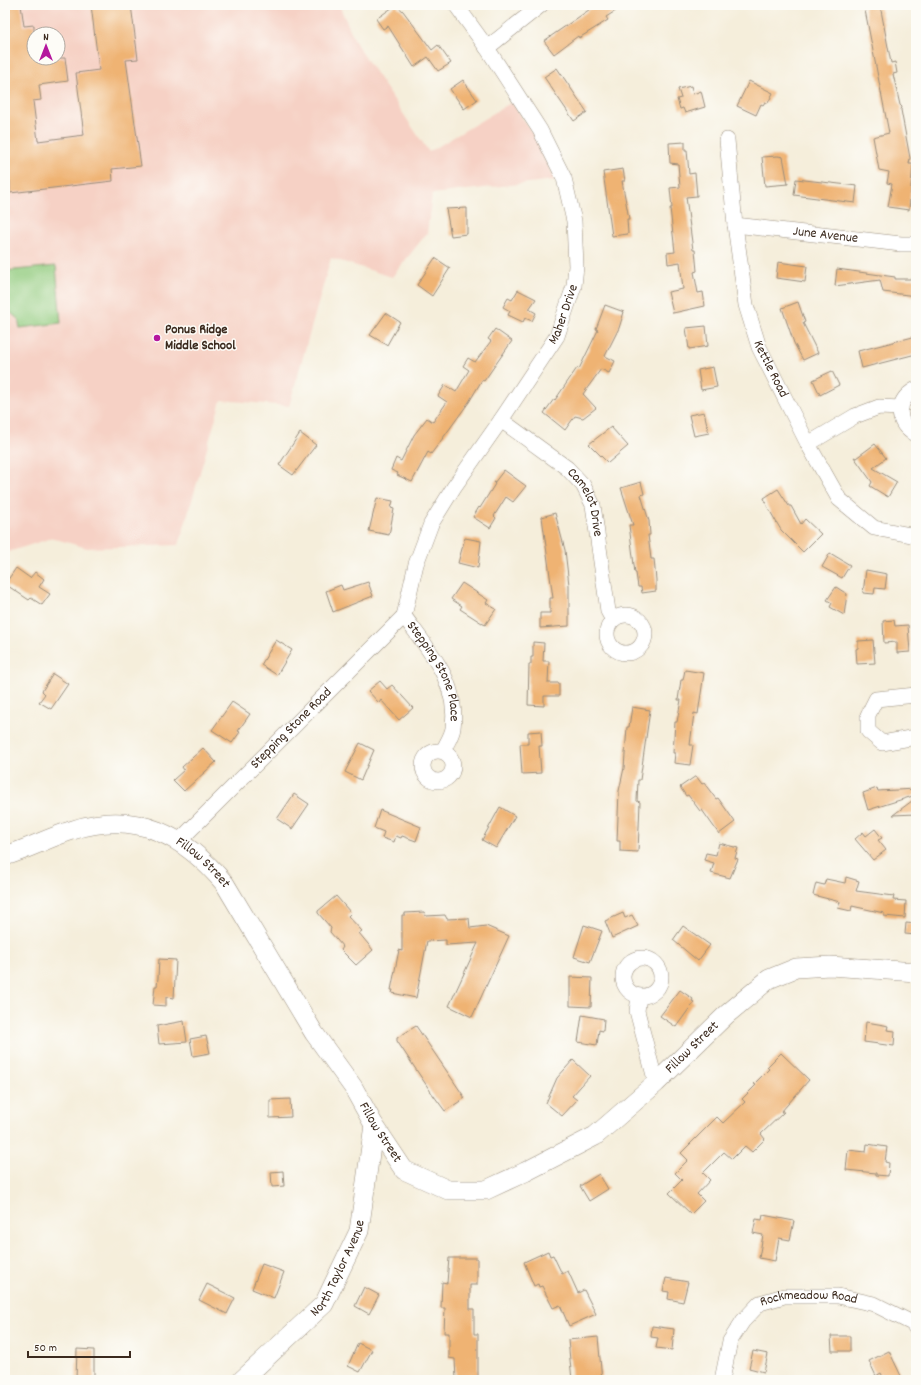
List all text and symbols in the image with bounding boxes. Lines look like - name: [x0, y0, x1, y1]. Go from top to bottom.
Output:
- north arrow: [26, 26, 66, 66]
- text: N: [43, 30, 49, 46]
- street label: June Avenue: [792, 222, 859, 249]
- street label: Maher Drive: [544, 282, 584, 349]
- place label: Ponus Ridge Middle School: [165, 320, 236, 356]
- marker: Ponus Ridge Middle School: [152, 333, 162, 343]
- street label: Kettle Road: [748, 338, 793, 401]
- street label: Camelot Drive: [562, 464, 607, 538]
- street label: Stepping Stone Place: [401, 617, 464, 722]
- street label: Stepping Stone Road: [246, 683, 337, 774]
- street label: Fillow Street: [172, 832, 235, 892]
- street label: Fillow Street: [661, 1017, 724, 1079]
- street label: Fillow Street: [353, 1099, 407, 1167]
- street label: North Taylor Avenue: [306, 1219, 370, 1322]
- street label: Rockmeadow Road: [758, 1286, 859, 1312]
- scale bar: [28, 1333, 130, 1359]
- text: 50 m: [34, 1340, 57, 1357]

